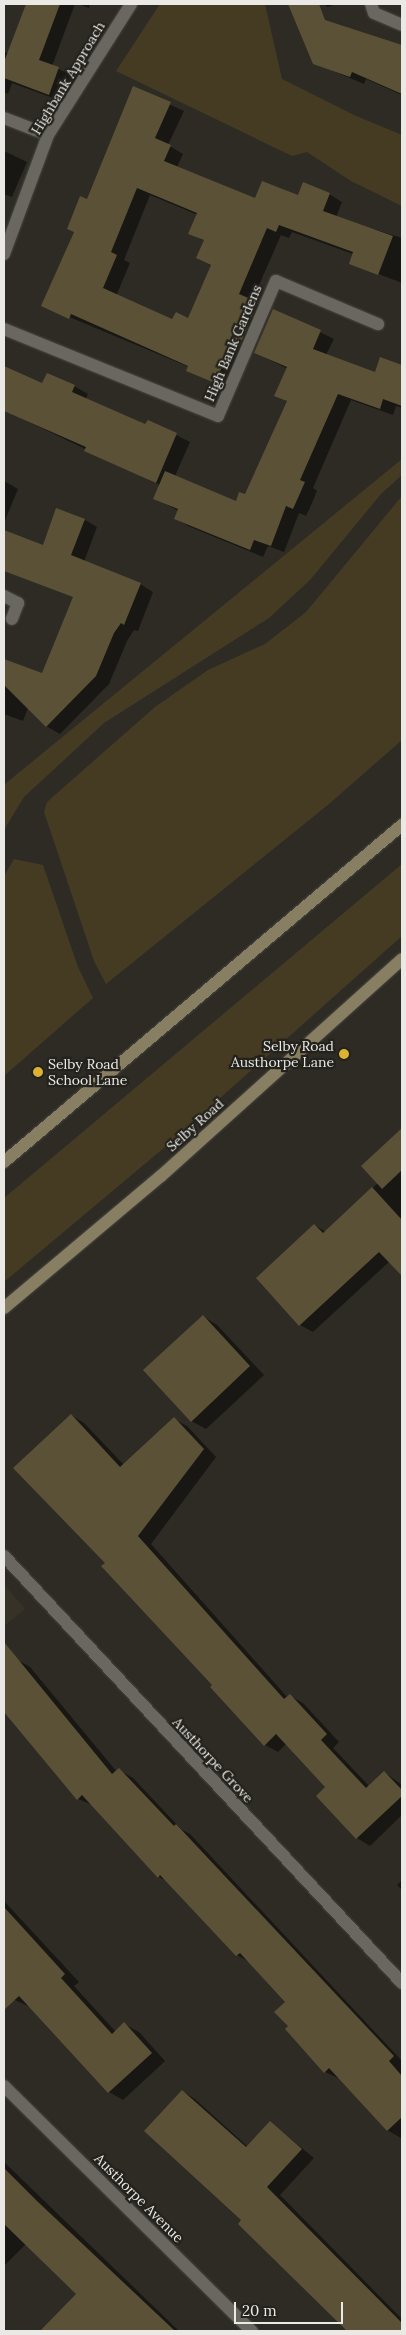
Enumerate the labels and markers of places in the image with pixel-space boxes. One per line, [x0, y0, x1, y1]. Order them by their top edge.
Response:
place label: Selby Road Austhorpe Lane [231, 1038, 334, 1070]
marker: Selby Road Austhorpe Lane [338, 1048, 350, 1060]
place label: Selby Road School Lane [48, 1056, 127, 1088]
marker: Selby Road School Lane [32, 1066, 44, 1078]

